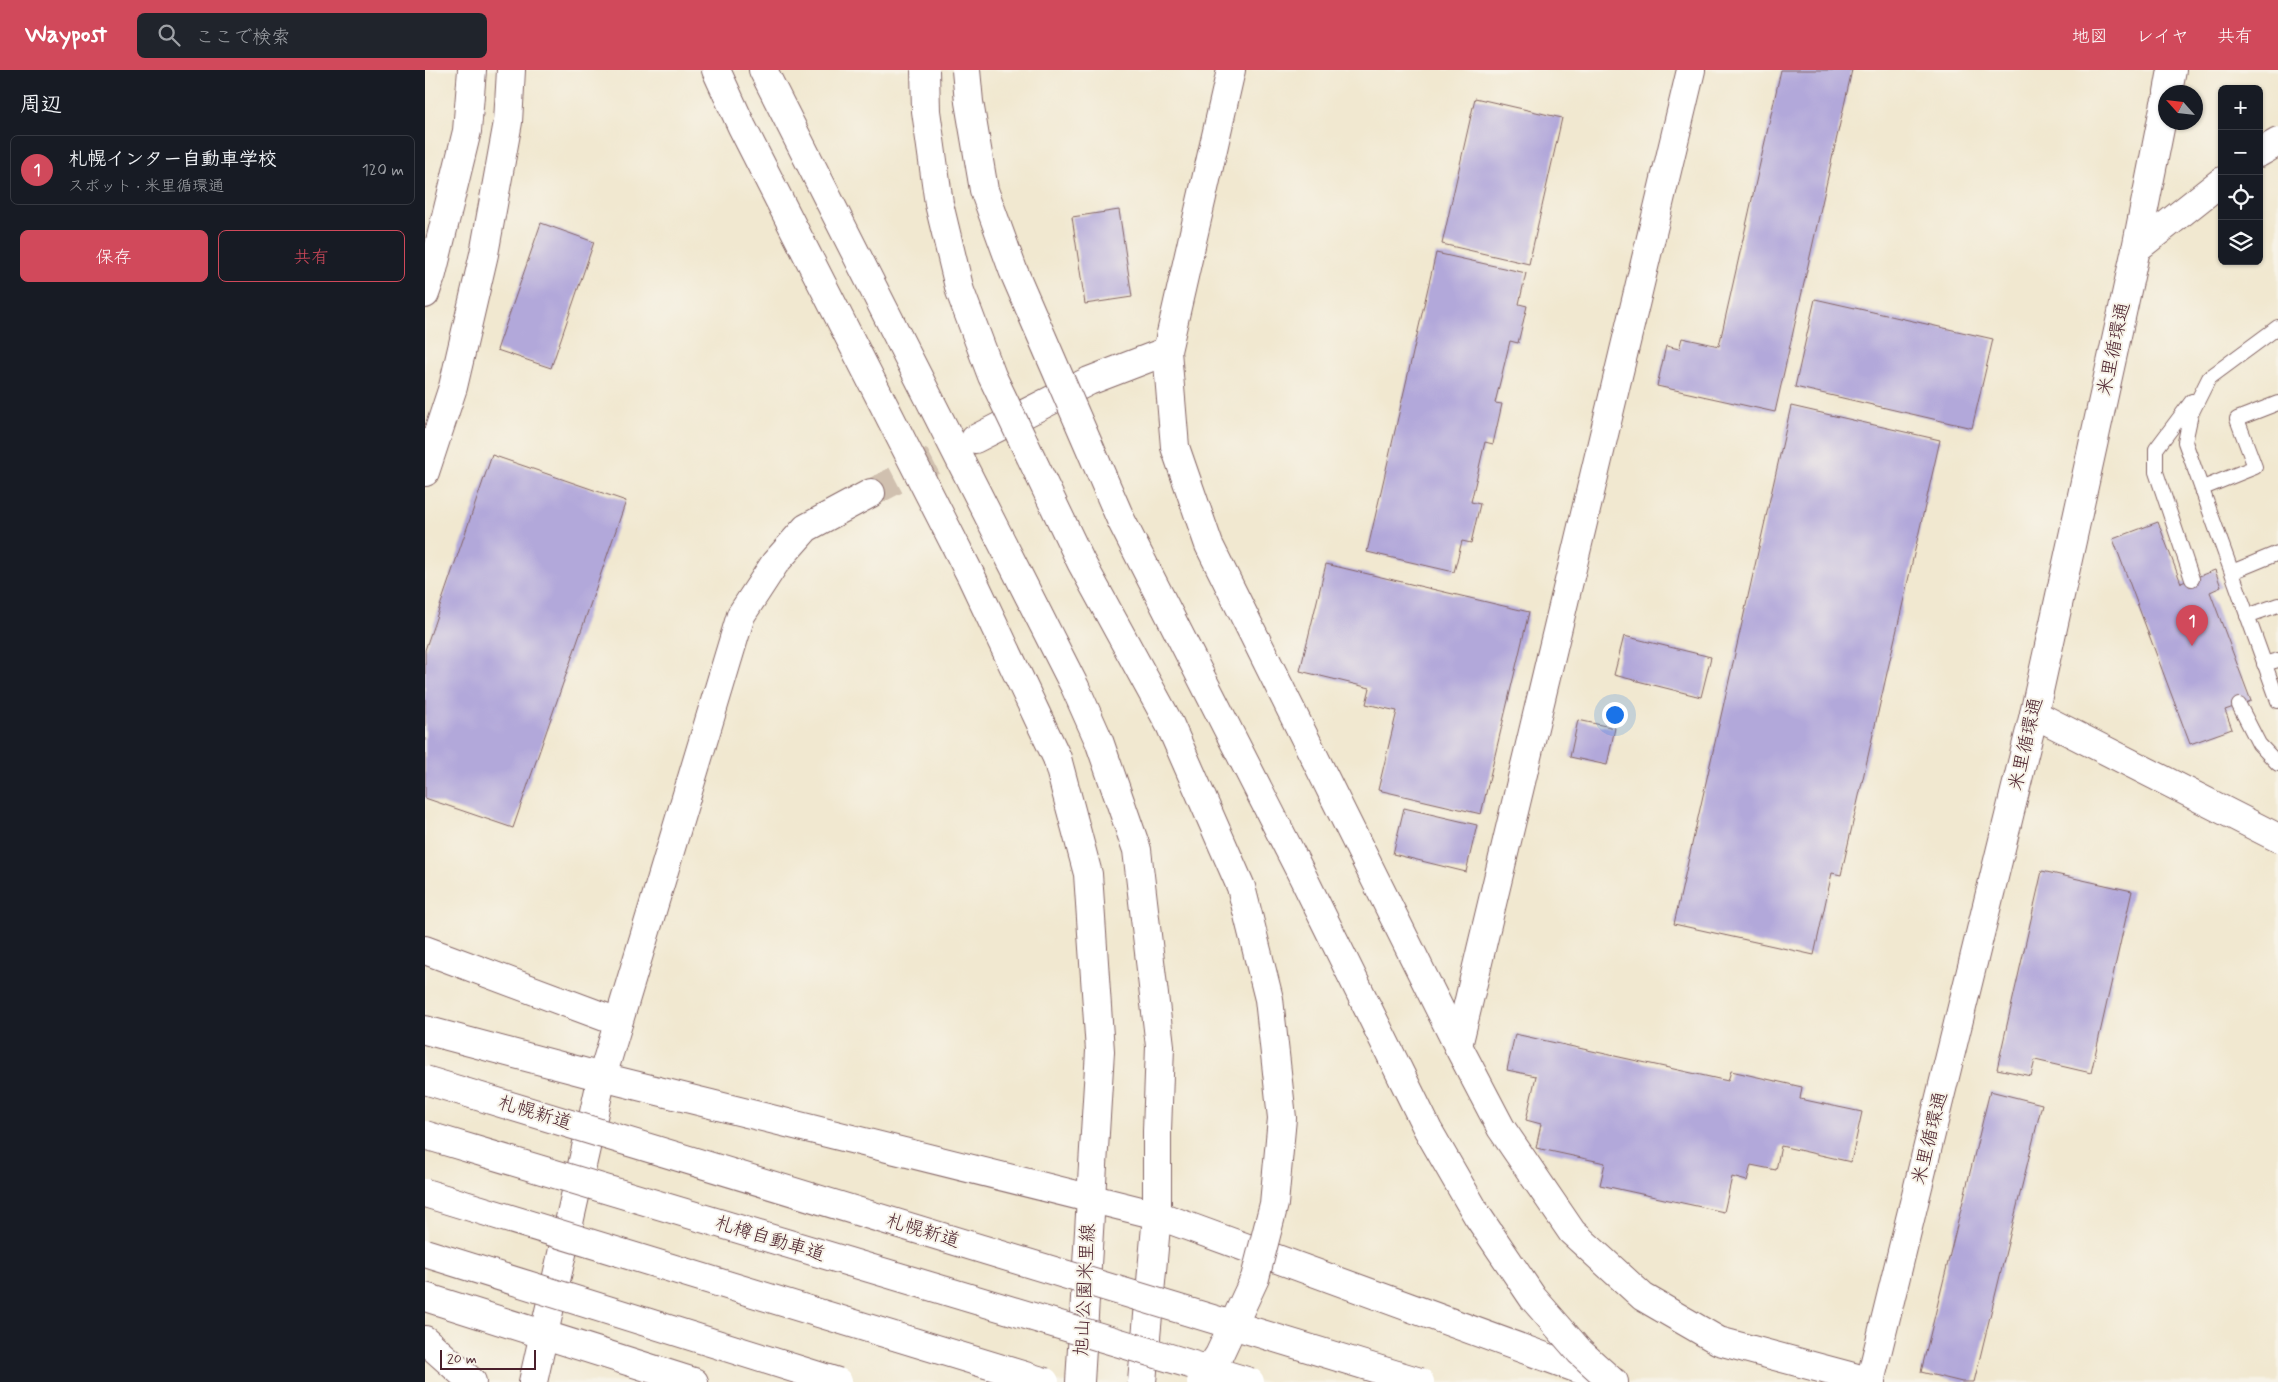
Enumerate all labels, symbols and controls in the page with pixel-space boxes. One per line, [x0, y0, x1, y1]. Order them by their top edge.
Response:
search box [137, 13, 487, 58]
text: Waypost [25, 20, 107, 51]
icon: search [155, 21, 183, 49]
text: ここで検索 [195, 25, 290, 50]
text: 地図 [2072, 25, 2108, 49]
text: レイヤ [2136, 25, 2189, 49]
text: 共有 [2217, 25, 2253, 49]
north arrow [2158, 85, 2203, 130]
map controls [2218, 85, 2263, 265]
button: + [2218, 85, 2263, 130]
text: 周辺 [20, 91, 62, 119]
button: − [2218, 130, 2263, 175]
text: 札幌インター自動車学校 [68, 147, 277, 172]
text: 1 [33, 160, 41, 181]
text: 120 m [362, 160, 404, 181]
button: locate [2218, 175, 2263, 220]
text: スポット · 米里循環通 [68, 176, 224, 197]
button: layers [2218, 220, 2263, 265]
button: 保存 [20, 230, 208, 282]
button: 共有 [218, 230, 405, 282]
street label: 米里循環通 [2092, 300, 2136, 398]
pin: 1 [2176, 605, 2208, 646]
street label: 米里循環通 [2003, 695, 2049, 793]
your location [1602, 702, 1628, 728]
street label: 米里循環通 [1906, 1089, 1954, 1187]
street label: 札幌新道 [495, 1090, 575, 1136]
street label: 札幌新道 [883, 1208, 963, 1254]
street label: 札樽自動車道 [712, 1210, 828, 1268]
street label: 旭山公園米里線 [1069, 1223, 1101, 1357]
scale bar [440, 1347, 536, 1370]
text: 20 m [447, 1350, 477, 1368]

